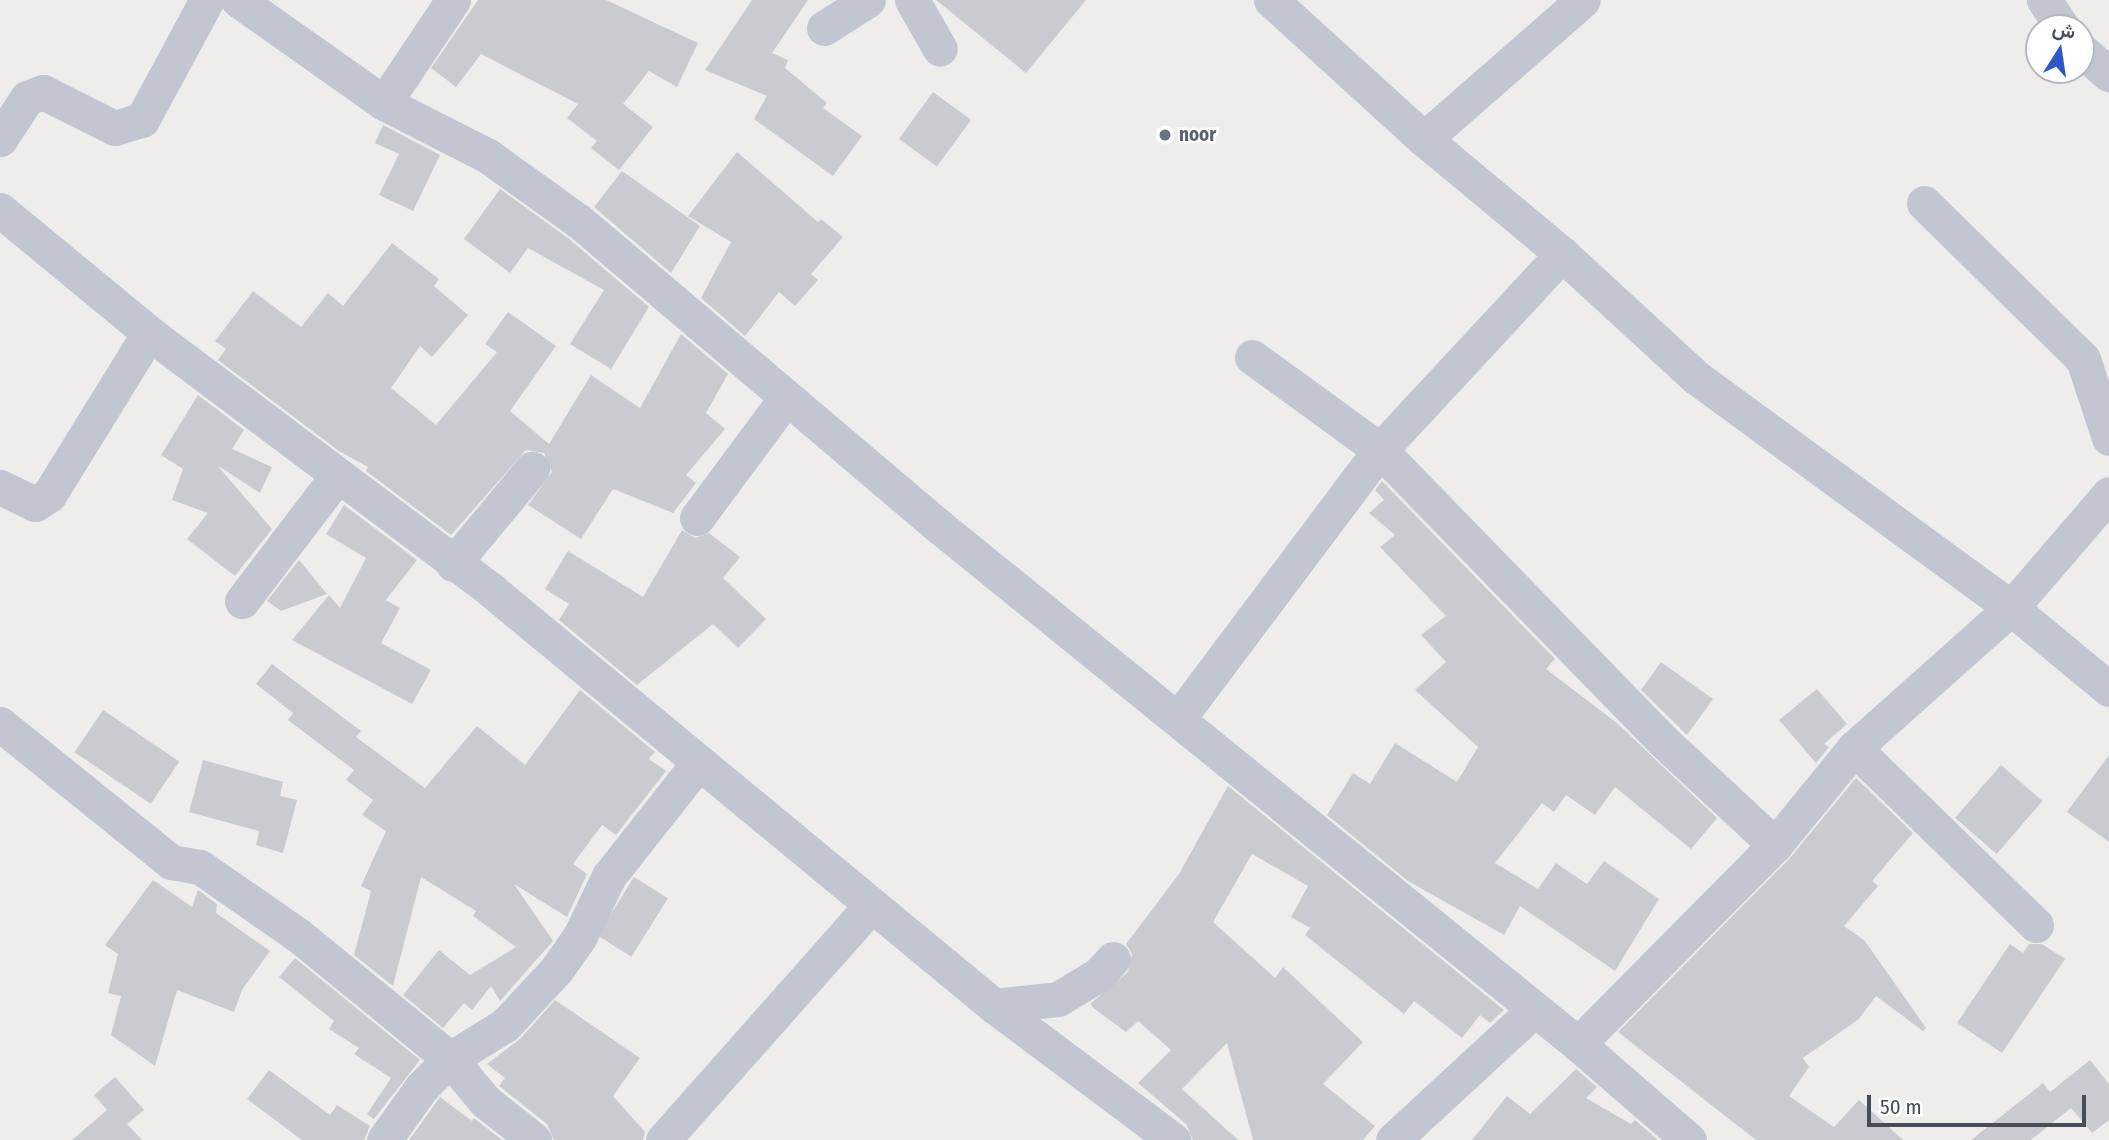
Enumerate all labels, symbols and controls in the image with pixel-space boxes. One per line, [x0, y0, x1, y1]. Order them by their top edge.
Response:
north arrow [2025, 14, 2095, 84]
text: ش [2050, 16, 2078, 44]
place label: noor [1179, 124, 1216, 146]
marker: noor [1157, 127, 1173, 143]
scale bar [1871, 1080, 2090, 1124]
text: 50 m [1880, 1094, 1922, 1120]

